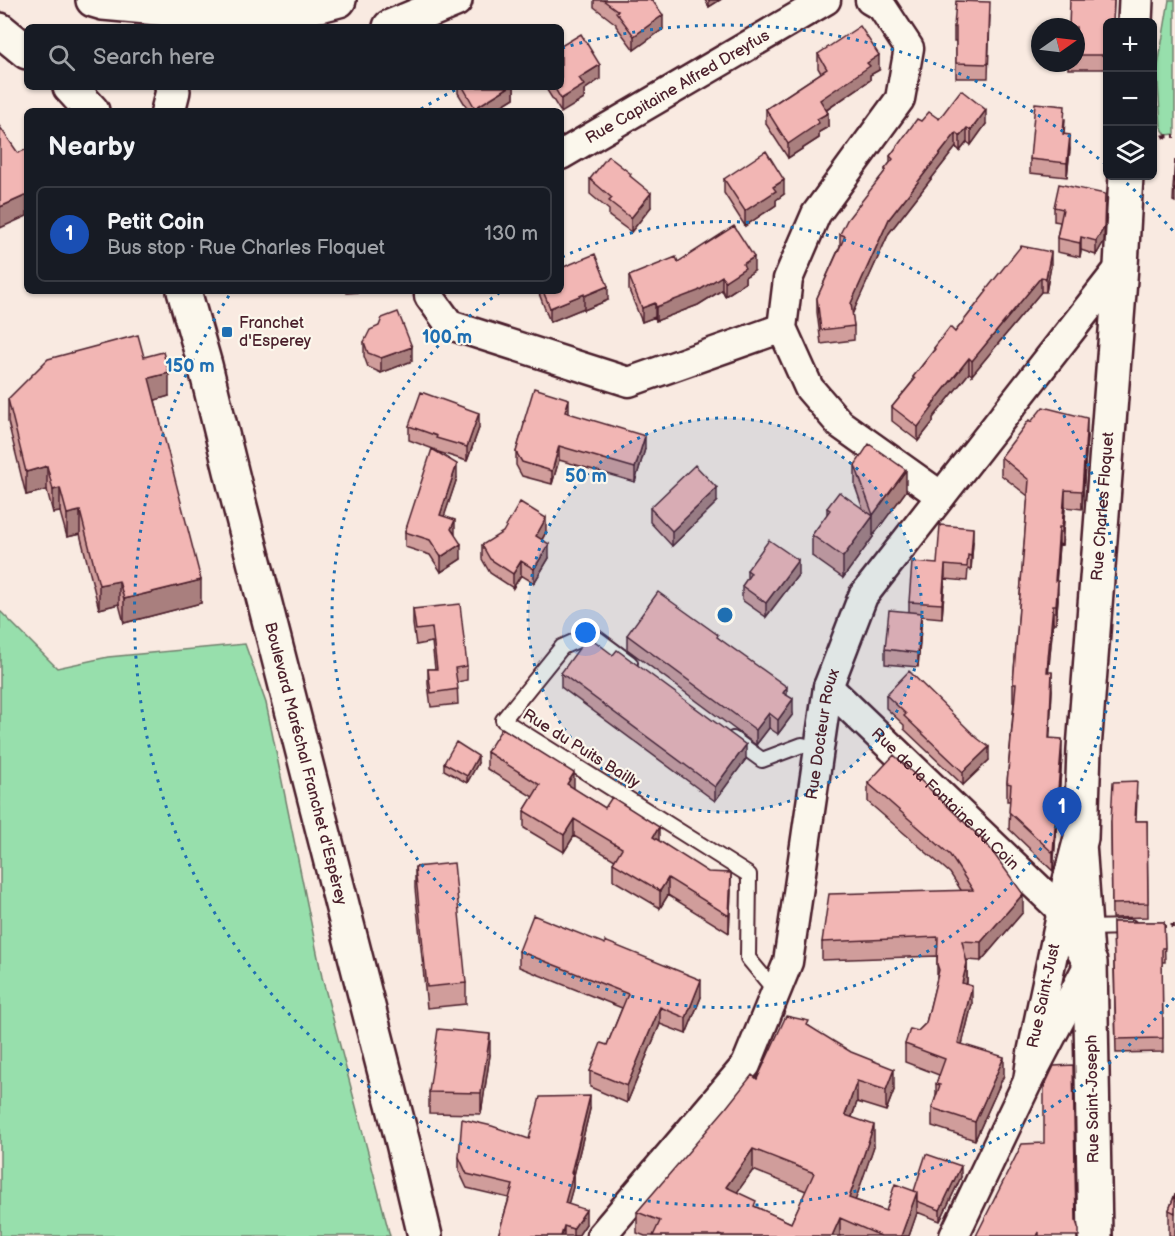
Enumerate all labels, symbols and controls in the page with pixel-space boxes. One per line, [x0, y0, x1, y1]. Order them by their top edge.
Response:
north arrow [1031, 18, 1085, 72]
map controls [1103, 18, 1157, 180]
button: + [1103, 18, 1157, 72]
search box [24, 24, 564, 90]
street label: Rue Capitaine Alfred Dreyfus [582, 26, 773, 148]
icon: search [45, 41, 78, 74]
text: Search here [93, 44, 215, 71]
button: − [1103, 72, 1157, 126]
button: layers [1103, 126, 1157, 180]
text: Nearby [48, 132, 135, 163]
text: Petit Coin [107, 209, 204, 236]
text: 1 [65, 222, 74, 246]
text: 130 m [484, 222, 538, 246]
text: Bus stop · Rue Charles Floquet [107, 236, 385, 260]
place label: Franchet d'Esperey [239, 314, 312, 351]
marker: Franchet d'Esperey [220, 325, 234, 339]
text: 100 m [422, 327, 472, 348]
text: 150 m [165, 356, 215, 377]
street label: Rue Charles Floquet [1087, 431, 1118, 582]
text: 50 m [565, 466, 607, 487]
centre of rings [715, 605, 735, 625]
your location [571, 618, 600, 647]
street label: Boulevard Maréchal Franchet d'Espèrey [261, 620, 351, 908]
street label: Rue Docteur Roux [802, 665, 844, 801]
street label: Rue du Puits Bailly [519, 705, 644, 793]
street label: Rue de la Fontaine du Coin [867, 724, 1023, 874]
pin: 1 [1042, 788, 1082, 837]
street label: Rue Saint-Just [1024, 942, 1064, 1050]
street label: Rue Saint-Joseph [1082, 1034, 1104, 1164]

